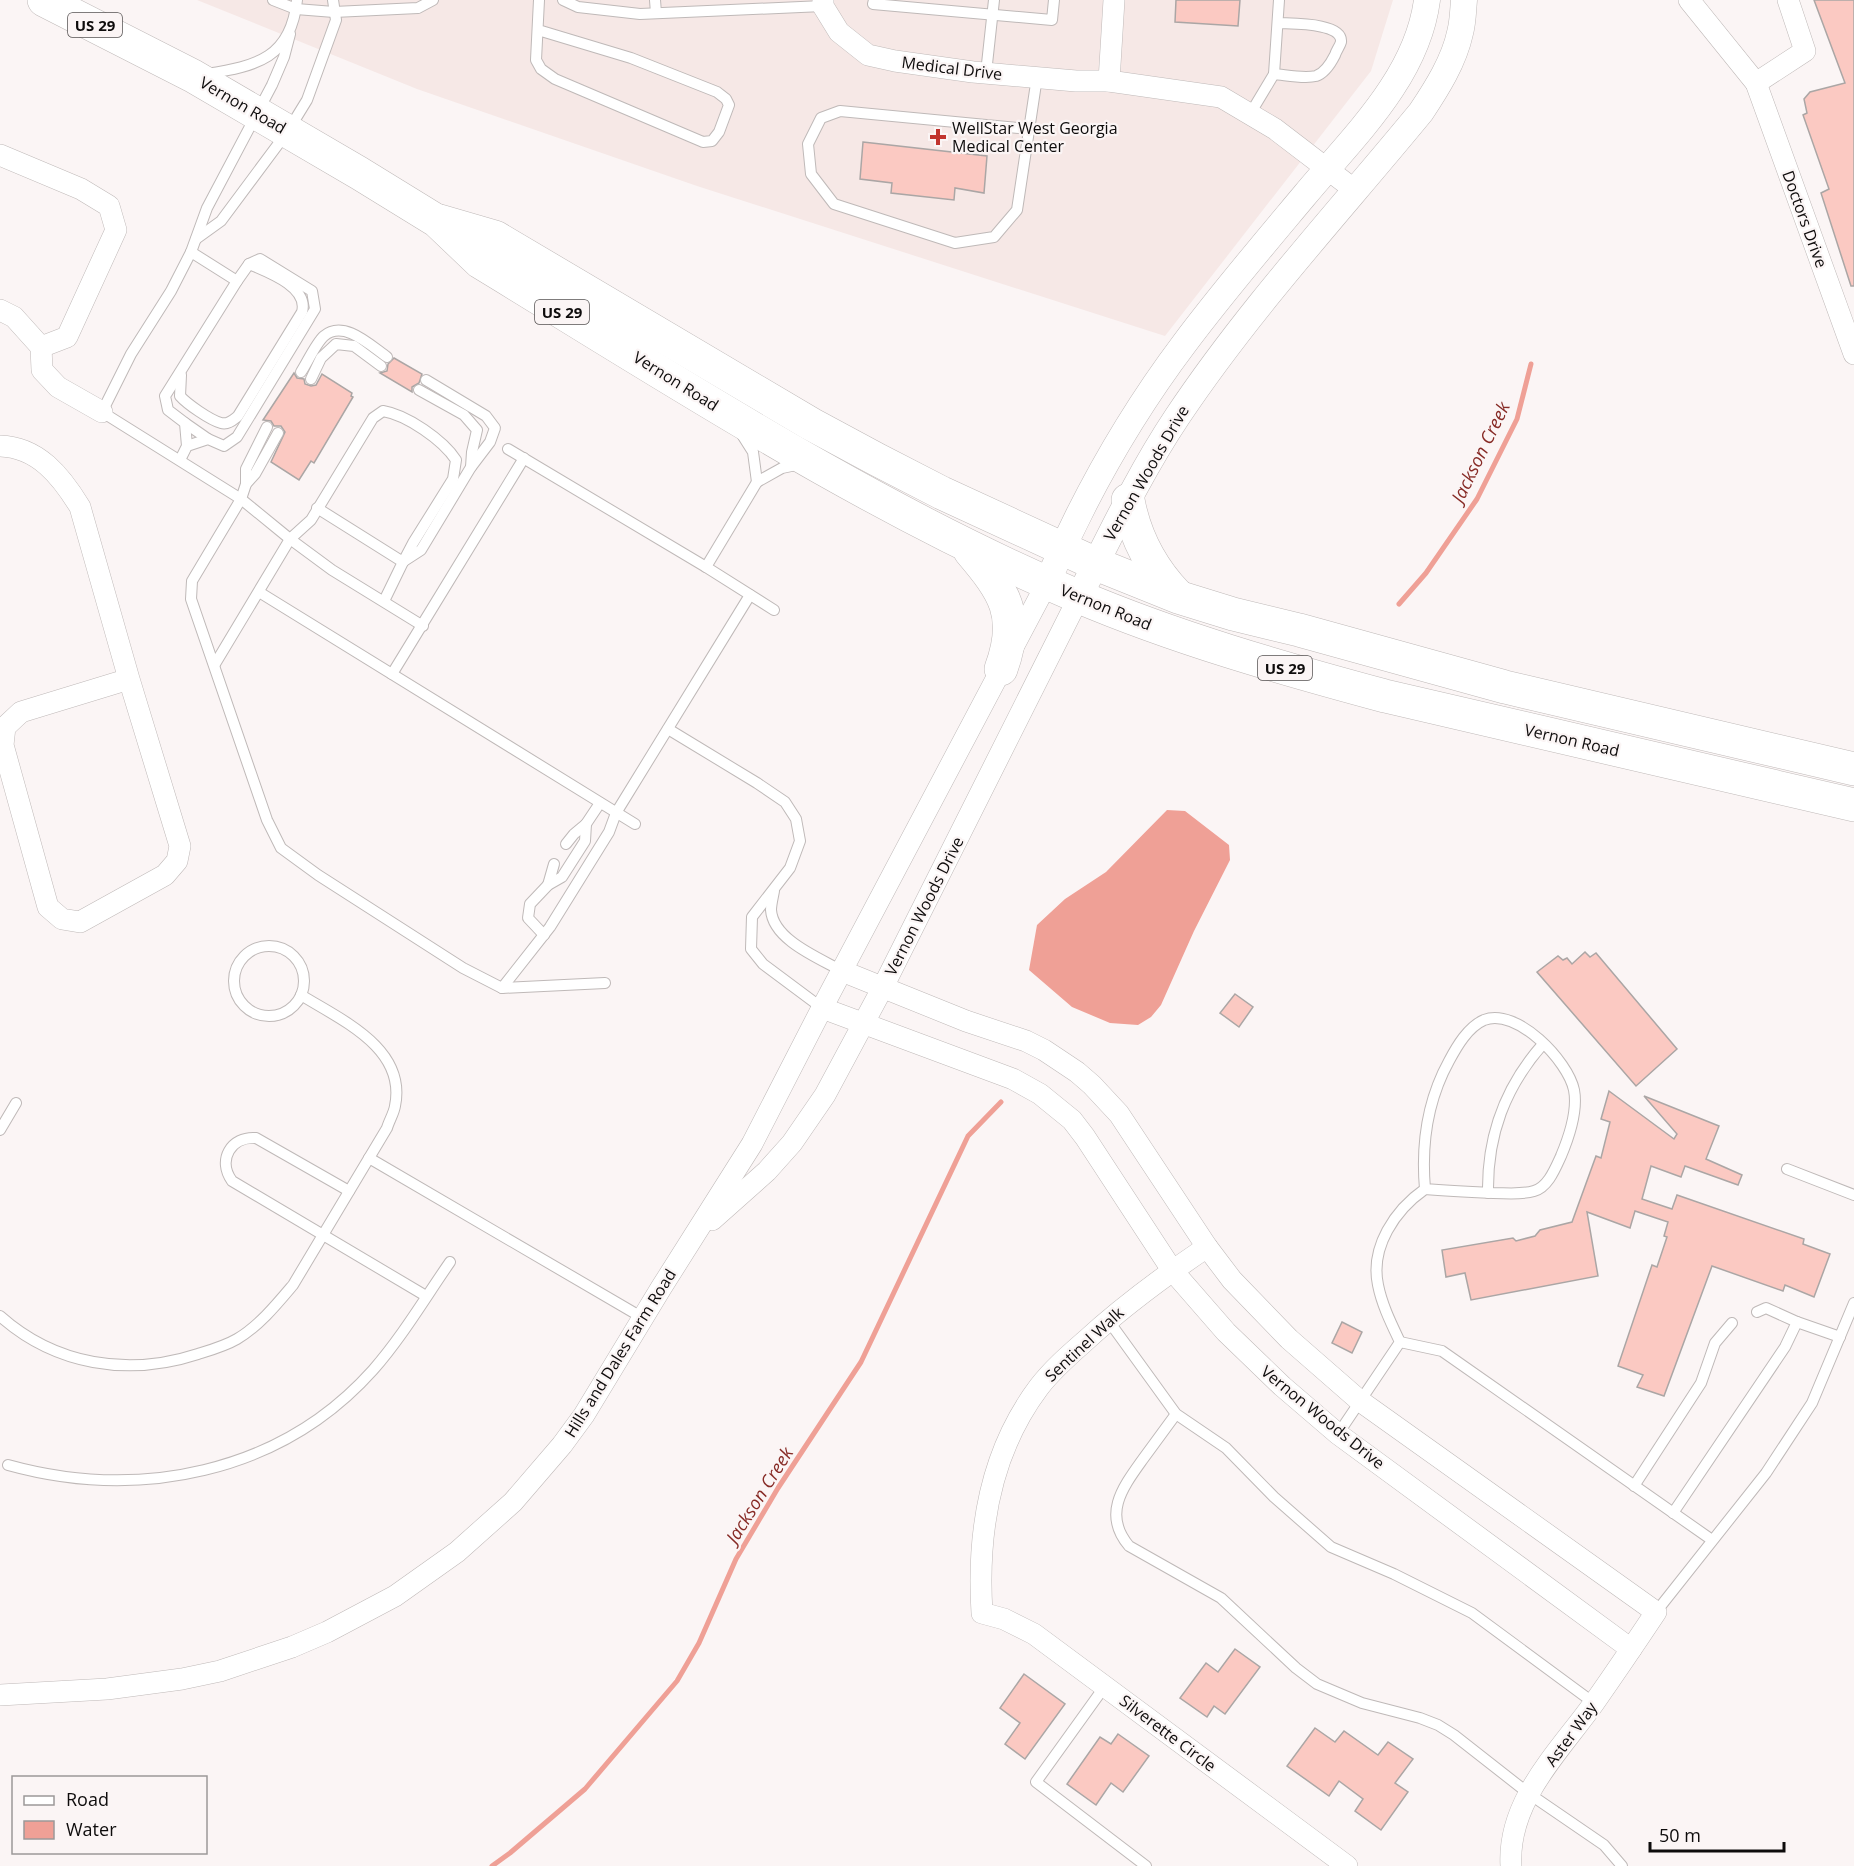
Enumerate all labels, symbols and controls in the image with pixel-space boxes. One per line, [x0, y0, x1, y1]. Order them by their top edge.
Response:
road number: US 29 [68, 13, 122, 37]
street label: Medical Drive [900, 51, 1004, 85]
street label: Vernon Road [196, 71, 290, 139]
place label: WellStar West Georgia Medical Center [952, 117, 1118, 157]
marker: WellStar West Georgia Medical Center [929, 128, 947, 146]
street label: Doctors Drive [1777, 167, 1833, 271]
road number: US 29 [535, 300, 589, 324]
street label: Vernon Road [629, 346, 723, 416]
water label: Jackson Creek [1444, 397, 1515, 509]
street label: Vernon Woods Drive [1098, 401, 1194, 545]
street label: Vernon Road [1057, 579, 1155, 635]
road number: US 29 [1258, 656, 1312, 680]
street label: Vernon Road [1522, 718, 1622, 762]
street label: Vernon Woods Drive [879, 833, 969, 979]
street label: Hills and Dales Farm Road [559, 1265, 681, 1441]
street label: Sentinel Walk [1040, 1301, 1129, 1386]
street label: Vernon Woods Drive [1257, 1360, 1389, 1474]
water label: Jackson Creek [718, 1441, 799, 1550]
street label: Silverette Circle [1115, 1690, 1221, 1776]
street label: Aster Way [1540, 1696, 1602, 1771]
legend [12, 1776, 207, 1854]
text: Road [66, 1787, 109, 1811]
scale bar [1650, 1815, 1784, 1853]
text: Water [66, 1817, 117, 1841]
text: 50 m [1659, 1823, 1701, 1847]

